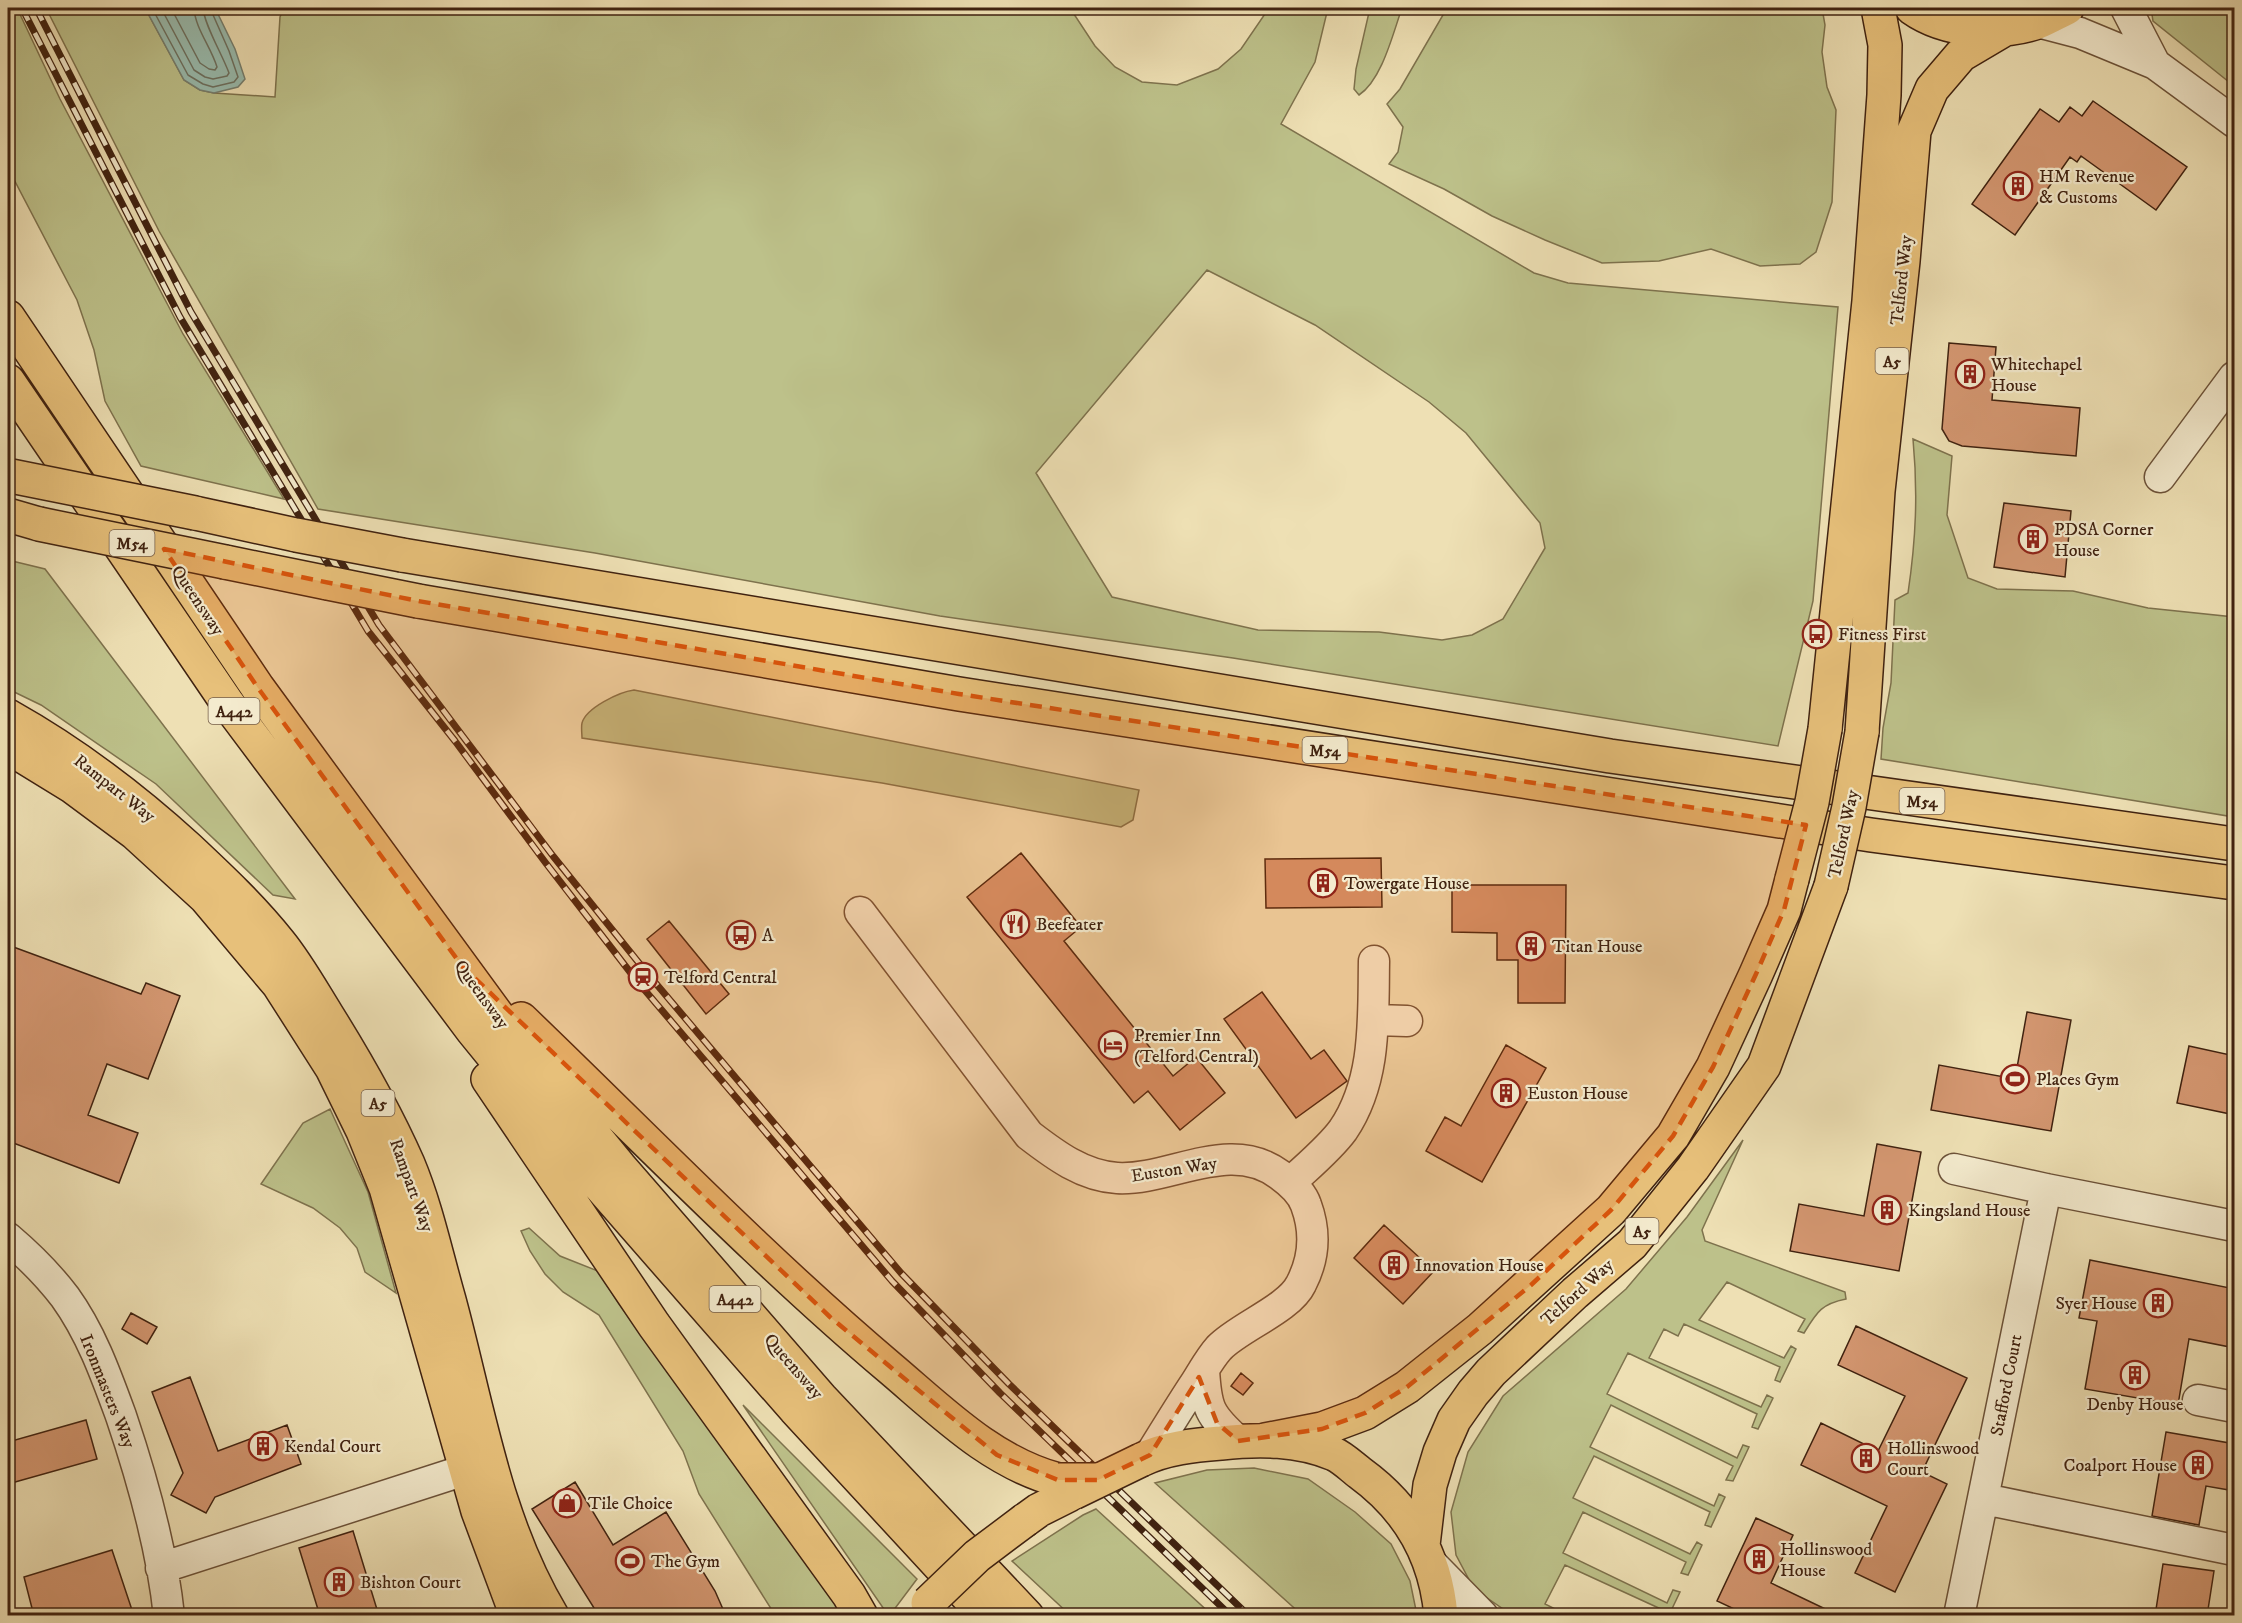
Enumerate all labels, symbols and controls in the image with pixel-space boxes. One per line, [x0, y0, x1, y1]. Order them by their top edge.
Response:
place label: HM Revenue & Customs [2039, 166, 2135, 209]
building icon: HM Revenue & Customs [2002, 170, 2034, 202]
street label: Telford Way [1886, 234, 1918, 326]
road number: A5 [1876, 348, 1908, 374]
place label: Whitechapel House [1990, 354, 2083, 397]
building icon: Whitechapel House [1954, 358, 1986, 390]
place label: PDSA Corner House [2054, 519, 2154, 562]
building icon: PDSA Corner House [2017, 523, 2049, 555]
road number: M54 [110, 530, 154, 556]
street label: Queensway [166, 561, 229, 640]
bus stop icon: Fitness First [1801, 618, 1833, 650]
place label: Fitness First [1838, 624, 1926, 646]
road number: A442 [208, 698, 260, 724]
road number: M54 [1302, 737, 1348, 763]
street label: Rampart Way [69, 750, 160, 828]
street label: Telford Way [1824, 787, 1864, 881]
road number: M54 [1900, 788, 1944, 814]
building icon: Towergate House [1307, 867, 1339, 899]
place label: Towergate House [1344, 873, 1469, 895]
restaurant icon: Beefeater [999, 908, 1031, 940]
place label: Beefeater [1036, 914, 1103, 936]
bus stop icon: A [725, 919, 757, 951]
place label: A [762, 925, 774, 947]
building icon: Titan House [1515, 930, 1547, 962]
place label: Titan House [1552, 936, 1643, 958]
street label: Queensway [449, 956, 514, 1034]
station icon: Telford Central [627, 961, 659, 993]
place label: Telford Central [664, 967, 777, 989]
place label: Premier Inn (Telford Central) [1134, 1025, 1259, 1068]
hotel icon: Premier Inn (Telford Central) [1097, 1029, 1129, 1061]
sports icon: Places Gym [1999, 1063, 2031, 1095]
place label: Places Gym [2036, 1069, 2119, 1091]
building icon: Euston House [1490, 1077, 1522, 1109]
place label: Euston House [1527, 1083, 1628, 1105]
road number: A5 [362, 1090, 394, 1116]
street label: Rampart Way [384, 1136, 438, 1235]
street label: Euston Way [1130, 1152, 1219, 1188]
building icon: Kingsland House [1871, 1194, 1903, 1226]
place label: Kingsland House [1908, 1200, 2030, 1222]
road number: A5 [1626, 1218, 1658, 1244]
building icon: Innovation House [1378, 1249, 1410, 1281]
street label: Telford Way [1537, 1254, 1619, 1331]
place label: Innovation House [1415, 1255, 1544, 1277]
road number: A442 [710, 1286, 760, 1312]
building icon: Syer House [2142, 1287, 2174, 1319]
place label: Syer House [2055, 1293, 2137, 1315]
street label: Queensway [759, 1329, 828, 1404]
street label: Ironmasters Way [74, 1331, 140, 1452]
street label: Stafford Court [1986, 1332, 2028, 1438]
building icon: Denby House [2119, 1359, 2151, 1391]
place label: Denby House [2087, 1394, 2183, 1416]
building icon: Kendal Court [247, 1430, 279, 1462]
place label: Kendal Court [284, 1436, 381, 1458]
place label: Hollinswood Court [1887, 1438, 1979, 1481]
building icon: Hollinswood Court [1850, 1442, 1882, 1474]
building icon: Coalport House [2182, 1449, 2214, 1481]
place label: Coalport House [2063, 1455, 2177, 1477]
shop icon: Tile Choice [551, 1487, 583, 1519]
place label: Tile Choice [588, 1493, 673, 1515]
place label: Hollinswood House [1780, 1539, 1872, 1582]
building icon: Hollinswood House [1743, 1543, 1775, 1575]
sports icon: The Gym [614, 1545, 646, 1577]
place label: The Gym [651, 1551, 720, 1573]
building icon: Bishton Court [323, 1566, 355, 1598]
place label: Bishton Court [360, 1572, 461, 1594]

